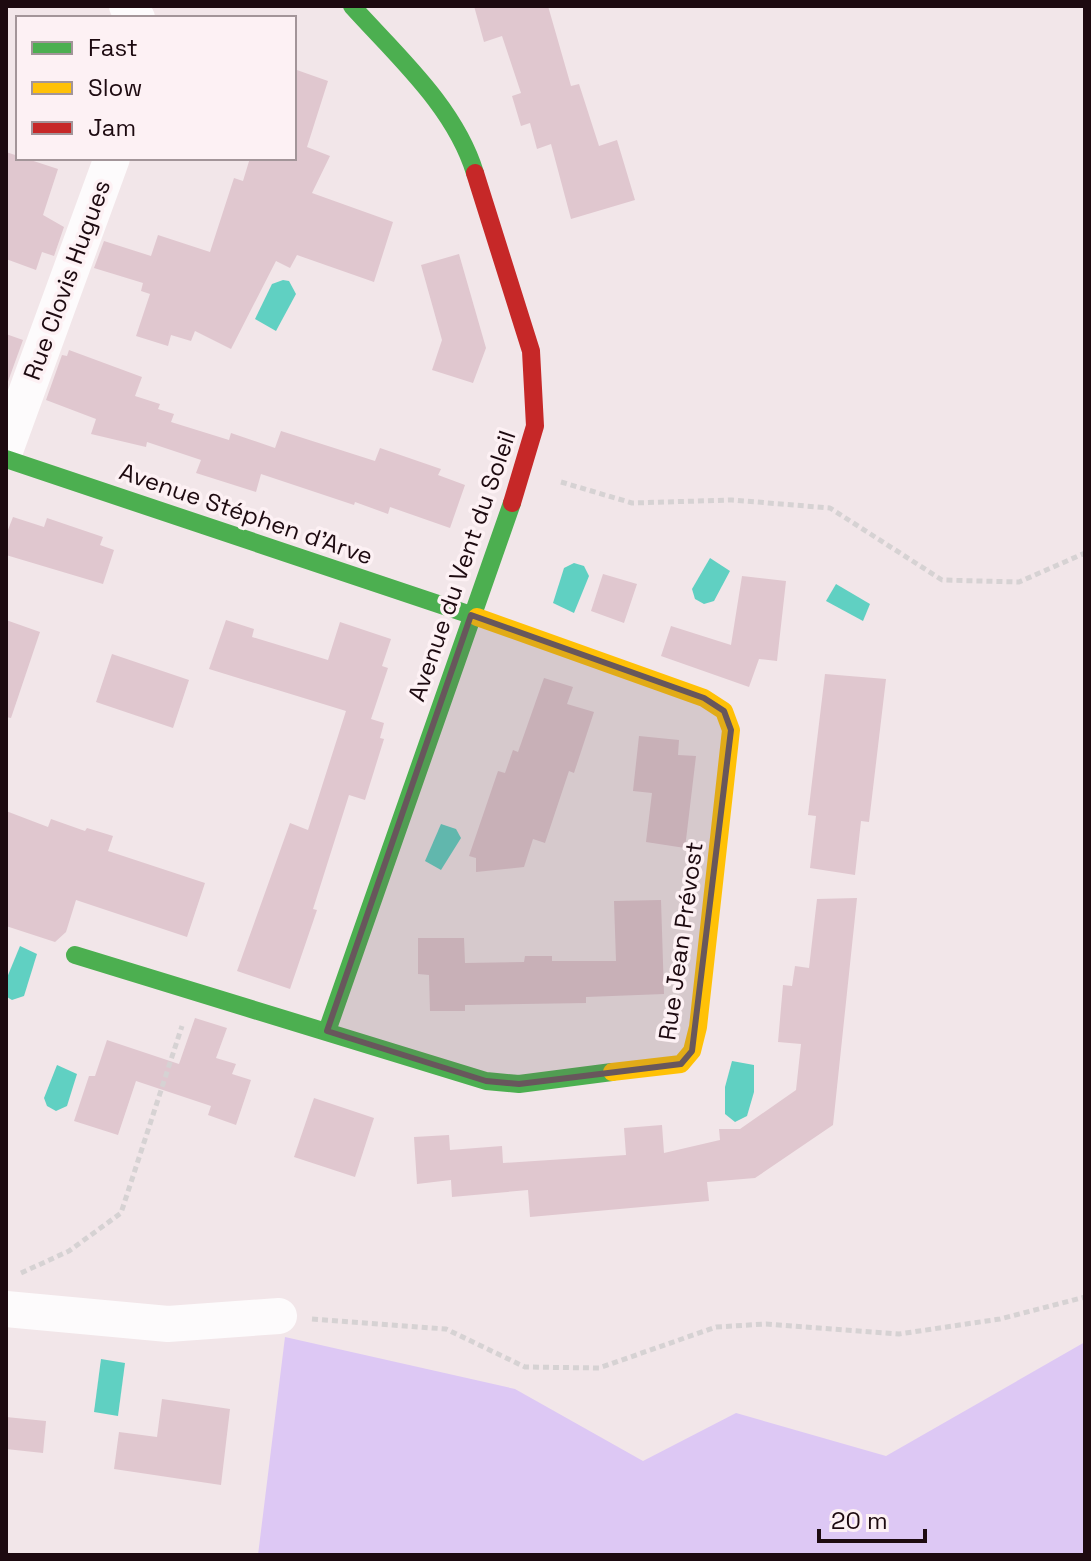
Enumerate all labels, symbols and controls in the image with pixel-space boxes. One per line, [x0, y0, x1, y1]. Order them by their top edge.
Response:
legend [16, 16, 296, 160]
text: Fast [88, 32, 138, 63]
text: Slow [88, 72, 142, 103]
text: Jam [88, 112, 136, 143]
street label: Rue Clovis Hugues [16, 175, 117, 384]
street label: Avenue du Vent du Soleil [401, 426, 522, 705]
street label: Avenue Stéphen d'Arve [115, 456, 377, 571]
street label: Rue Jean Prévost [651, 840, 710, 1042]
scale bar [819, 1493, 925, 1543]
text: 20 m [831, 1505, 888, 1536]

